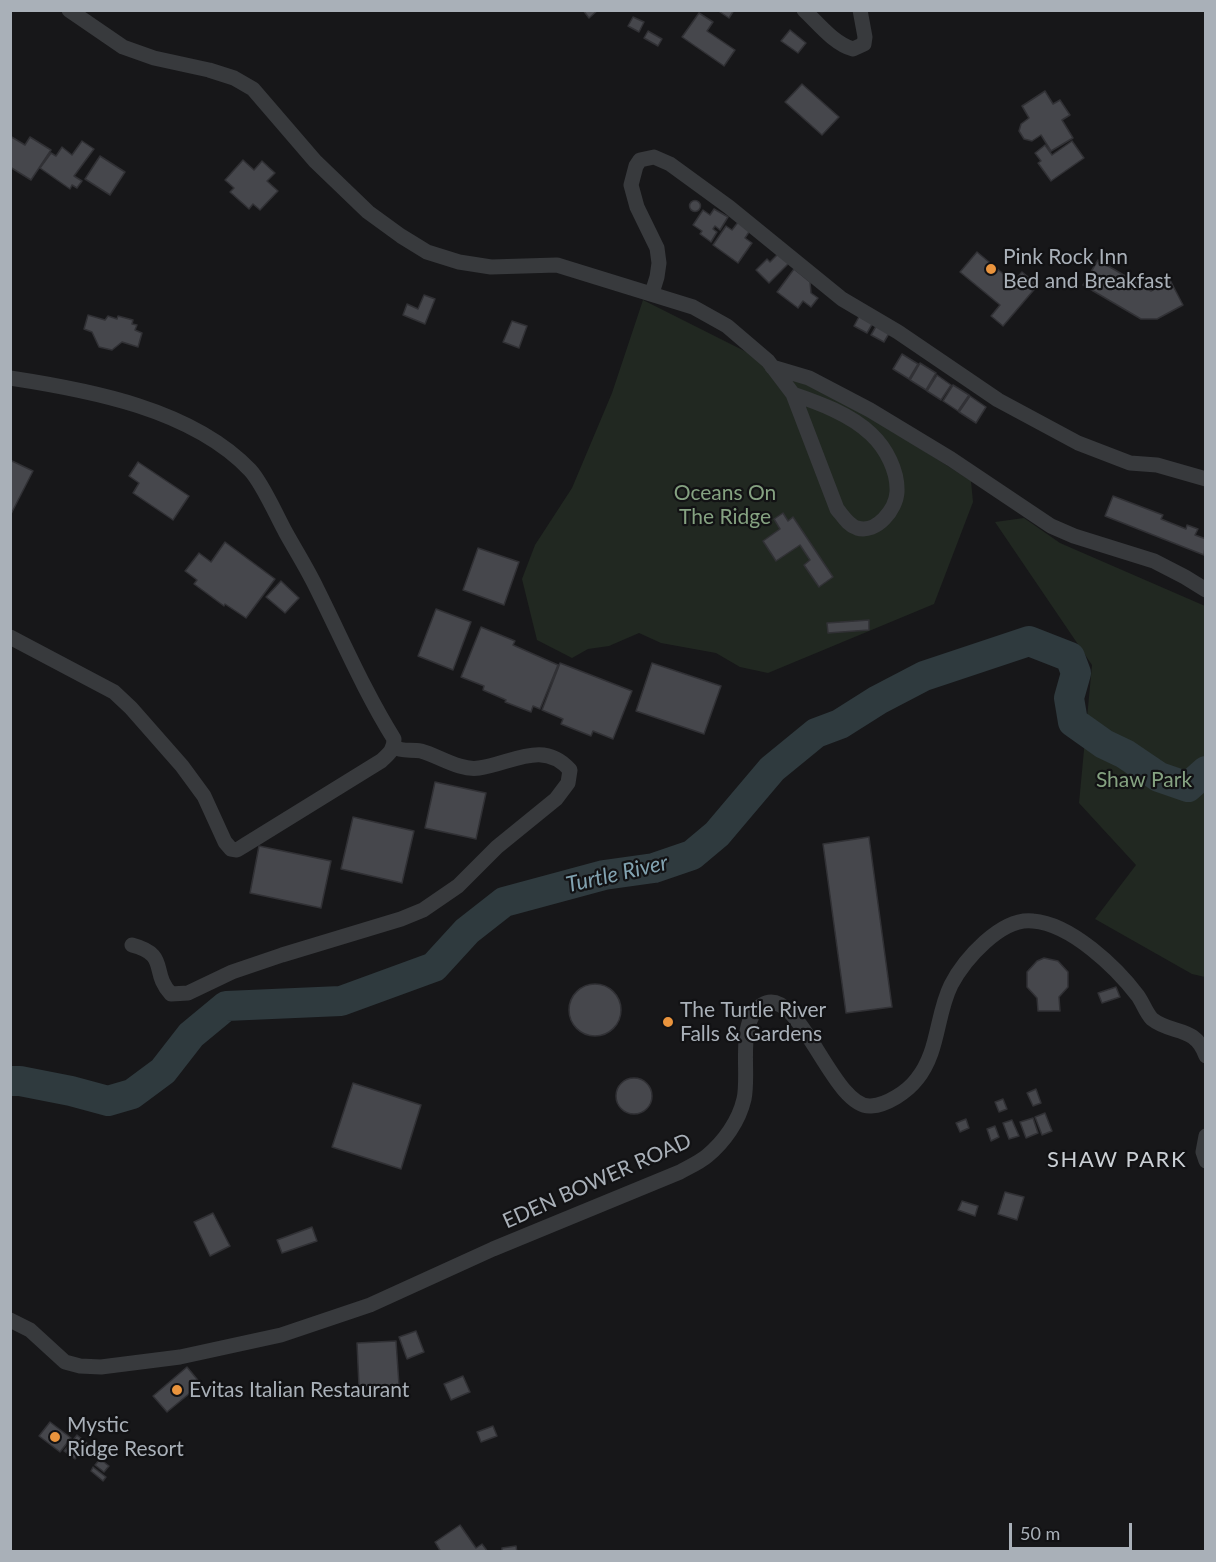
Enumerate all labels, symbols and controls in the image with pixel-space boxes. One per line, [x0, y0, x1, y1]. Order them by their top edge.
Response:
place label: Pink Rock Inn Bed and Breakfast [1003, 244, 1171, 294]
marker: Pink Rock Inn Bed and Breakfast [984, 262, 998, 276]
park label: Oceans On The Ridge [674, 480, 776, 530]
park label: Shaw Park [1096, 767, 1192, 793]
water label: Turtle River [563, 849, 671, 899]
place label: The Turtle River Falls & Gardens [680, 997, 826, 1047]
marker: The Turtle River Falls & Gardens [661, 1015, 675, 1029]
street label: EDEN BOWER ROAD [499, 1128, 695, 1234]
district label: SHAW PARK [1047, 1147, 1187, 1173]
place label: Evitas Italian Restaurant [189, 1377, 409, 1403]
marker: Evitas Italian Restaurant [170, 1383, 184, 1397]
place label: Mystic Ridge Resort [67, 1412, 184, 1462]
marker: Mystic Ridge Resort [48, 1430, 62, 1444]
scale bar [1012, 1511, 1135, 1549]
text: 50 m [1020, 1522, 1060, 1544]

